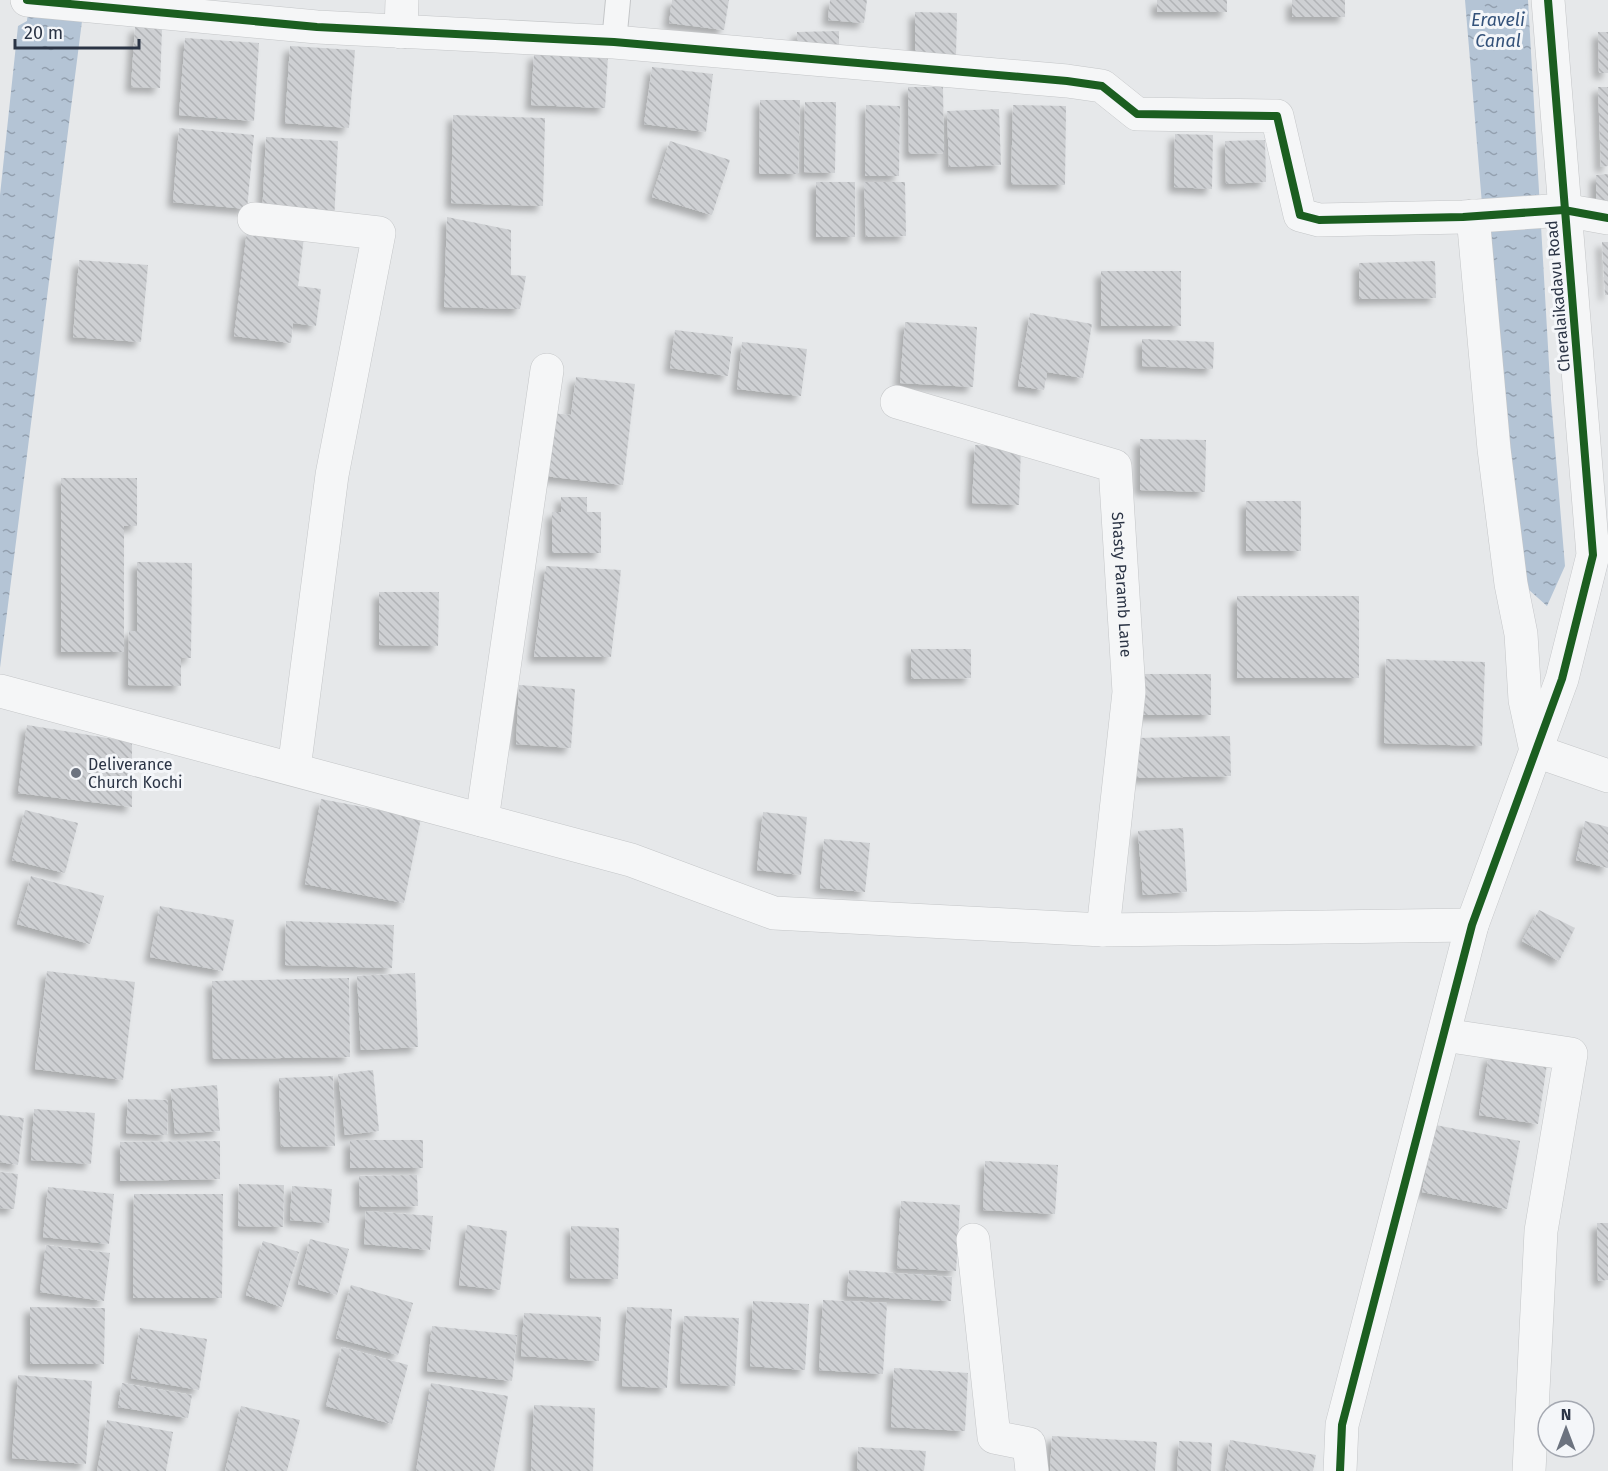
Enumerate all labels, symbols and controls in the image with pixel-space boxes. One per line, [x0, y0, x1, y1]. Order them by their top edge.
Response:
water label: Eraveli Canal [1471, 9, 1525, 52]
scale bar [15, 12, 140, 50]
text: 20 m [24, 22, 63, 44]
street label: Cheralaikadavu Road [1542, 220, 1574, 372]
street label: Shasty Paramb Lane [1108, 511, 1136, 658]
place label: Deliverance Church Kochi [88, 755, 183, 792]
marker: Deliverance Church Kochi [69, 766, 83, 780]
north arrow [1536, 1399, 1596, 1459]
text: N [1561, 1405, 1571, 1424]

